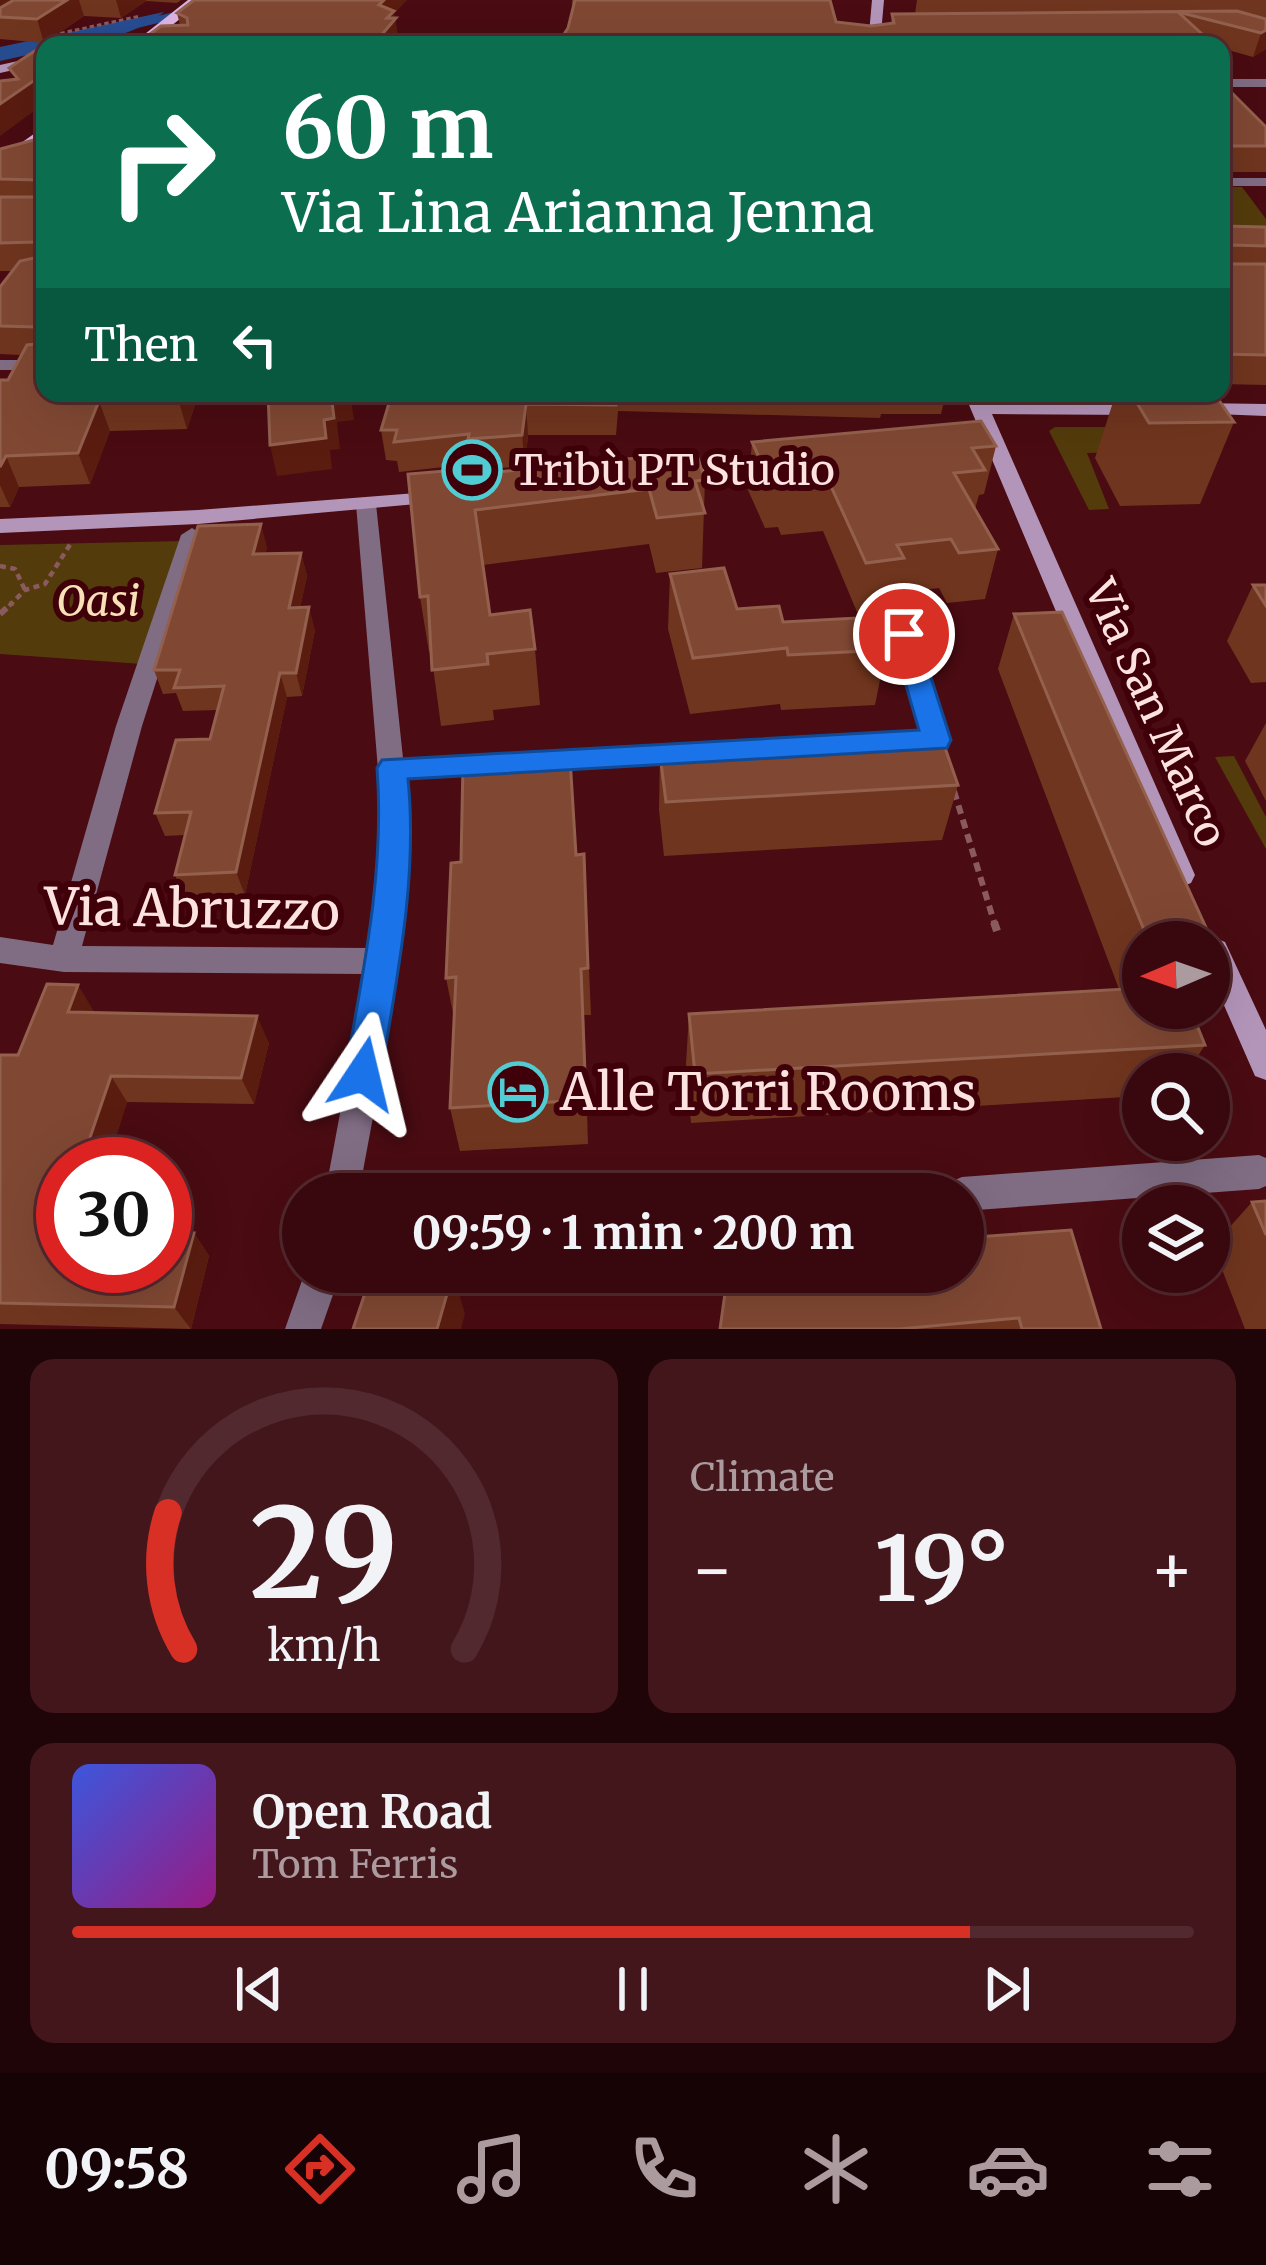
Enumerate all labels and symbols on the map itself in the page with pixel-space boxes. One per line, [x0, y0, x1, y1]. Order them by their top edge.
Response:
sports icon: Tribù PT Studio [441, 439, 503, 501]
place label: Tribù PT Studio [514, 444, 835, 496]
street label: Via San Marco [1074, 570, 1238, 855]
park label: Oasi [56, 575, 140, 627]
pin [853, 583, 955, 685]
street label: Via Abruzzo [43, 874, 340, 944]
north arrow [1122, 921, 1230, 1029]
position arrow [300, 1011, 426, 1137]
place label: Alle Torri Rooms [559, 1060, 977, 1124]
hotel icon: Alle Torri Rooms [487, 1061, 549, 1123]
speed limit sign: 30 [36, 1137, 192, 1293]

